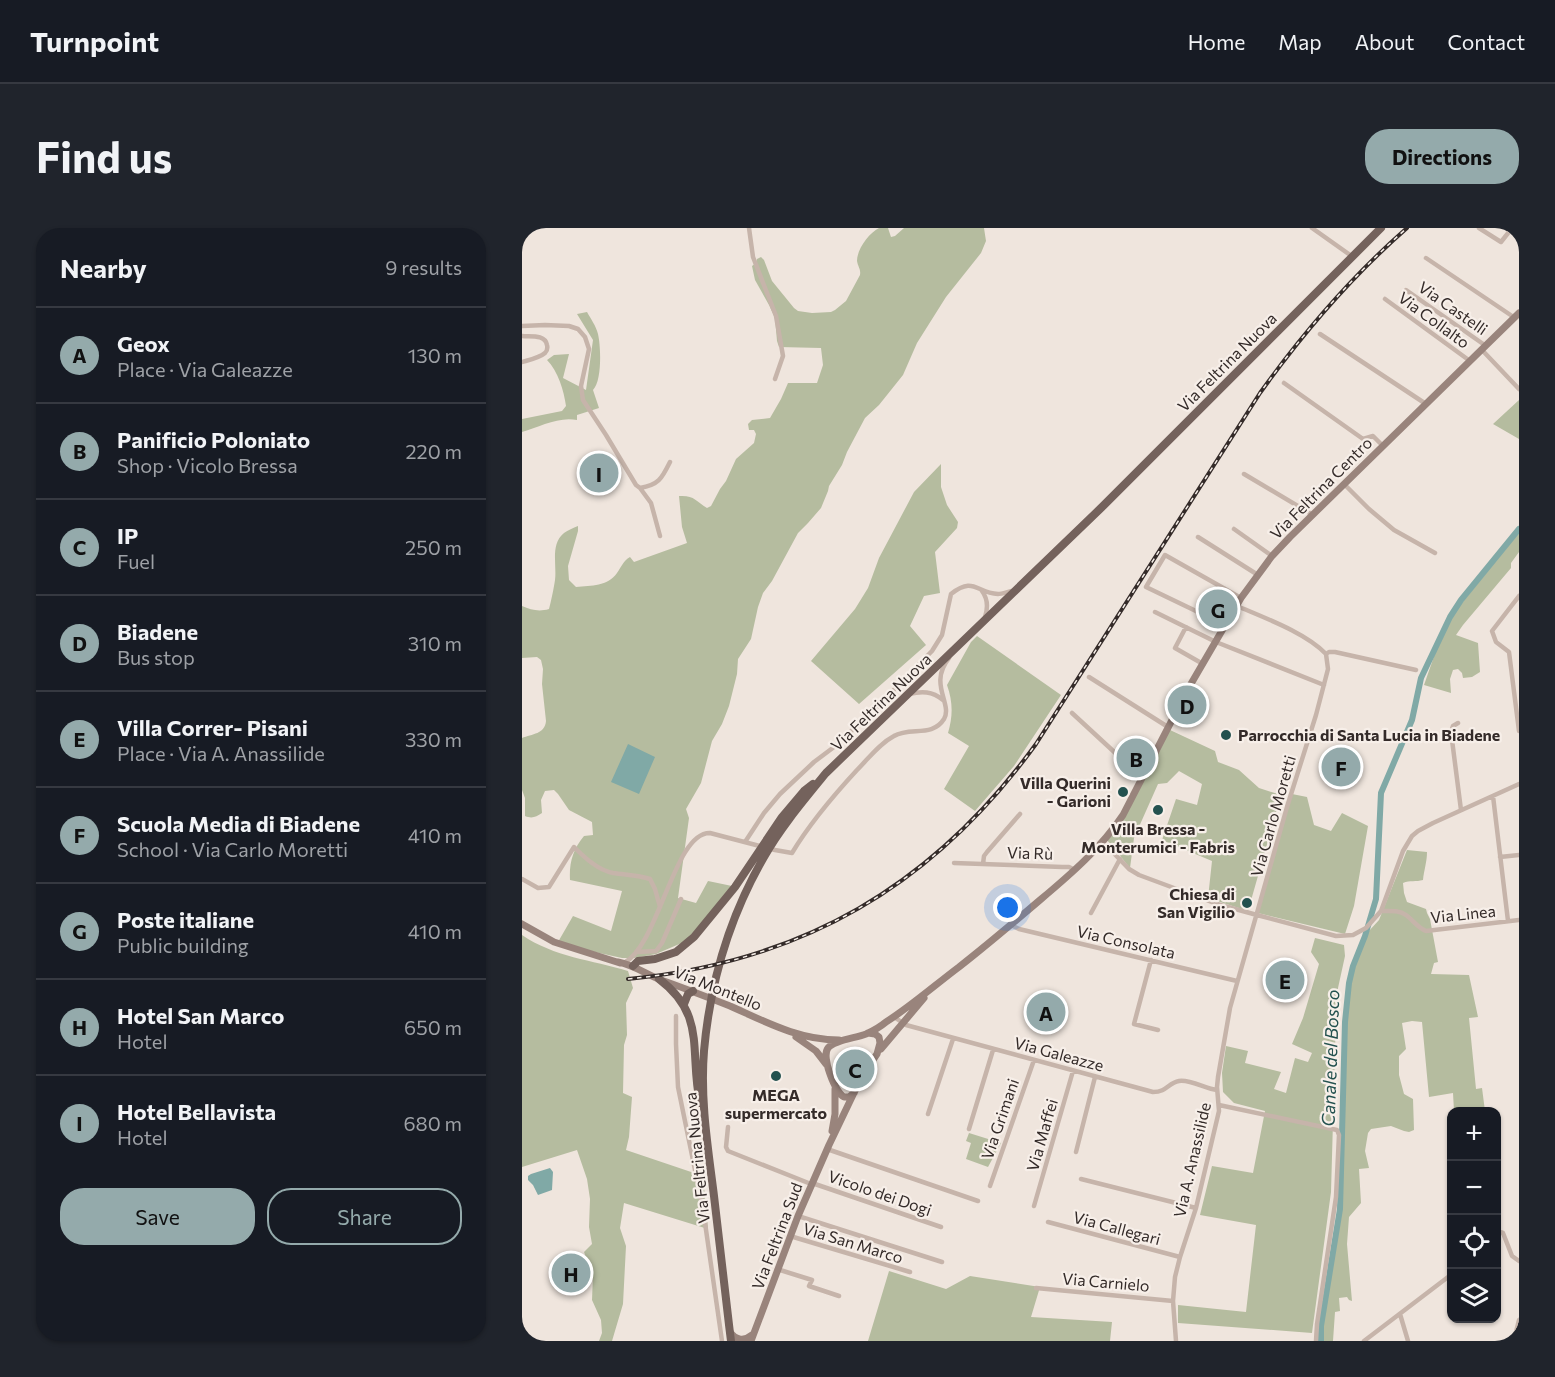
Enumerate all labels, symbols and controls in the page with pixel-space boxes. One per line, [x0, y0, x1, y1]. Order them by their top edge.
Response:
text: Turnpoint [30, 24, 159, 58]
text: Home [1188, 29, 1245, 54]
text: Map [1278, 29, 1322, 54]
text: About [1355, 29, 1414, 54]
text: Contact [1447, 29, 1525, 54]
button: Directions [1365, 129, 1519, 184]
text: Find us [36, 130, 172, 182]
text: Nearby [60, 252, 147, 283]
text: 9 results [385, 255, 462, 279]
street label: Via Castelli [1415, 277, 1492, 338]
street label: Via Collalto [1395, 287, 1474, 352]
street label: Via Feltrina Nuova [1173, 308, 1280, 415]
text: Geox [117, 330, 170, 357]
text: A [72, 343, 87, 367]
text: 130 m [408, 343, 462, 367]
text: Place · Via Galeazze [117, 357, 293, 381]
text: Panificio Poloniato [117, 426, 310, 453]
street label: Via Feltrina Centro [1266, 433, 1376, 543]
text: B [73, 439, 86, 463]
text: 220 m [406, 439, 462, 463]
pin: I [580, 450, 619, 496]
text: Shop · Vicolo Bressa [117, 453, 298, 477]
text: IP [117, 522, 138, 549]
text: C [73, 535, 86, 559]
text: 250 m [405, 535, 462, 559]
text: Fuel [117, 549, 155, 573]
pin: G [1198, 586, 1238, 632]
text: Biadene [117, 618, 198, 645]
text: D [72, 631, 87, 655]
text: 310 m [408, 631, 462, 655]
text: Bus stop [117, 645, 195, 669]
street label: Via Feltrina Nuova [826, 649, 935, 754]
pin: D [1168, 682, 1206, 728]
text: Villa Correr- Pisani [117, 714, 308, 741]
place label: Parrocchia di Santa Lucia in Biadene [1238, 725, 1500, 744]
text: E [74, 727, 85, 751]
text: 330 m [405, 727, 462, 751]
marker: Parrocchia di Santa Lucia in Biadene [1219, 728, 1233, 742]
pin: B [1116, 736, 1156, 780]
text: Place · Via A. Anassilide [117, 741, 325, 765]
pin: F [1322, 744, 1360, 790]
street label: Via Carlo Moretti [1246, 753, 1299, 879]
place label: Villa Querini - Garioni [1020, 773, 1111, 810]
marker: Villa Querini - Garioni [1116, 785, 1130, 799]
marker: Villa Bressa - Monterumici - Fabris [1151, 803, 1165, 817]
text: Scuola Media di Biadene [117, 810, 360, 837]
place label: Villa Bressa - Monterumici - Fabris [1081, 819, 1235, 856]
text: F [74, 823, 85, 847]
text: 410 m [408, 823, 462, 847]
text: School · Via Carlo Moretti [117, 837, 348, 861]
street label: Via Rù [1007, 842, 1053, 863]
place label: Chiesa di San Vigilio [1157, 884, 1235, 921]
your location [993, 893, 1022, 922]
marker: Chiesa di San Vigilio [1240, 896, 1254, 910]
street label: Via Linea [1429, 901, 1497, 926]
text: Poste italiane [117, 906, 254, 933]
text: G [72, 919, 87, 943]
text: 410 m [408, 919, 462, 943]
street label: Via Consolata [1075, 921, 1177, 962]
text: Public building [117, 933, 249, 957]
pin: E [1266, 958, 1305, 1002]
street label: Via Montello [671, 961, 765, 1014]
water label: Canale del Bosco [1317, 989, 1343, 1127]
pin: A [1026, 990, 1066, 1034]
text: Hotel San Marco [117, 1002, 284, 1029]
text: H [72, 1015, 87, 1039]
text: 650 m [404, 1015, 462, 1039]
text: Hotel [117, 1029, 167, 1053]
street label: Via Galeazze [1012, 1032, 1106, 1075]
pin: C [836, 1046, 874, 1092]
marker: MEGA supermercato [769, 1069, 783, 1083]
street label: Via Grimani [977, 1076, 1022, 1162]
place label: MEGA supermercato [725, 1085, 828, 1122]
street label: Via Feltrina Nuova [680, 1091, 713, 1225]
street label: Via Maffei [1022, 1096, 1061, 1173]
text: Hotel Bellavista [117, 1098, 276, 1125]
street label: Via A. Anassilide [1169, 1101, 1214, 1219]
map controls [1447, 1107, 1501, 1323]
button: + [1447, 1107, 1501, 1161]
text: I [76, 1111, 83, 1135]
text: 680 m [403, 1111, 462, 1135]
text: Hotel [117, 1125, 167, 1149]
button: − [1447, 1161, 1501, 1215]
street label: Vicolo dei Dogi [826, 1166, 934, 1219]
street label: Via Feltrina Sud [747, 1180, 806, 1292]
button: Save [60, 1188, 255, 1245]
button: Share [267, 1188, 462, 1245]
street label: Via Callegari [1071, 1207, 1163, 1248]
button: locate [1447, 1215, 1501, 1269]
street label: Via San Marco [801, 1218, 905, 1267]
pin: H [551, 1250, 590, 1296]
street label: Via Carnielo [1062, 1268, 1151, 1295]
button: layers [1447, 1269, 1501, 1323]

